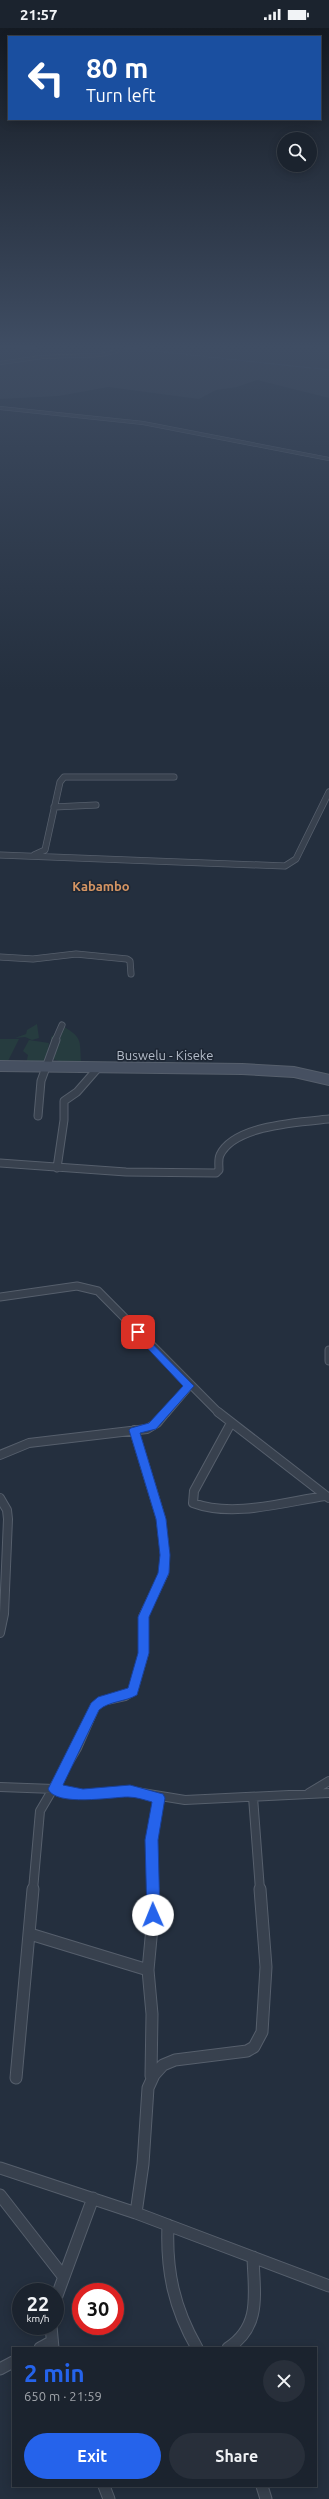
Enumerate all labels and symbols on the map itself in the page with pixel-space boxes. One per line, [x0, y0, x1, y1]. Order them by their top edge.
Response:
district label: Kabambo [72, 879, 130, 893]
street label: Buswelu - Kiseke [117, 1048, 213, 1062]
pin [121, 1315, 155, 1349]
position arrow [132, 1894, 174, 1936]
speed limit sign: 30 [72, 2283, 124, 2335]

